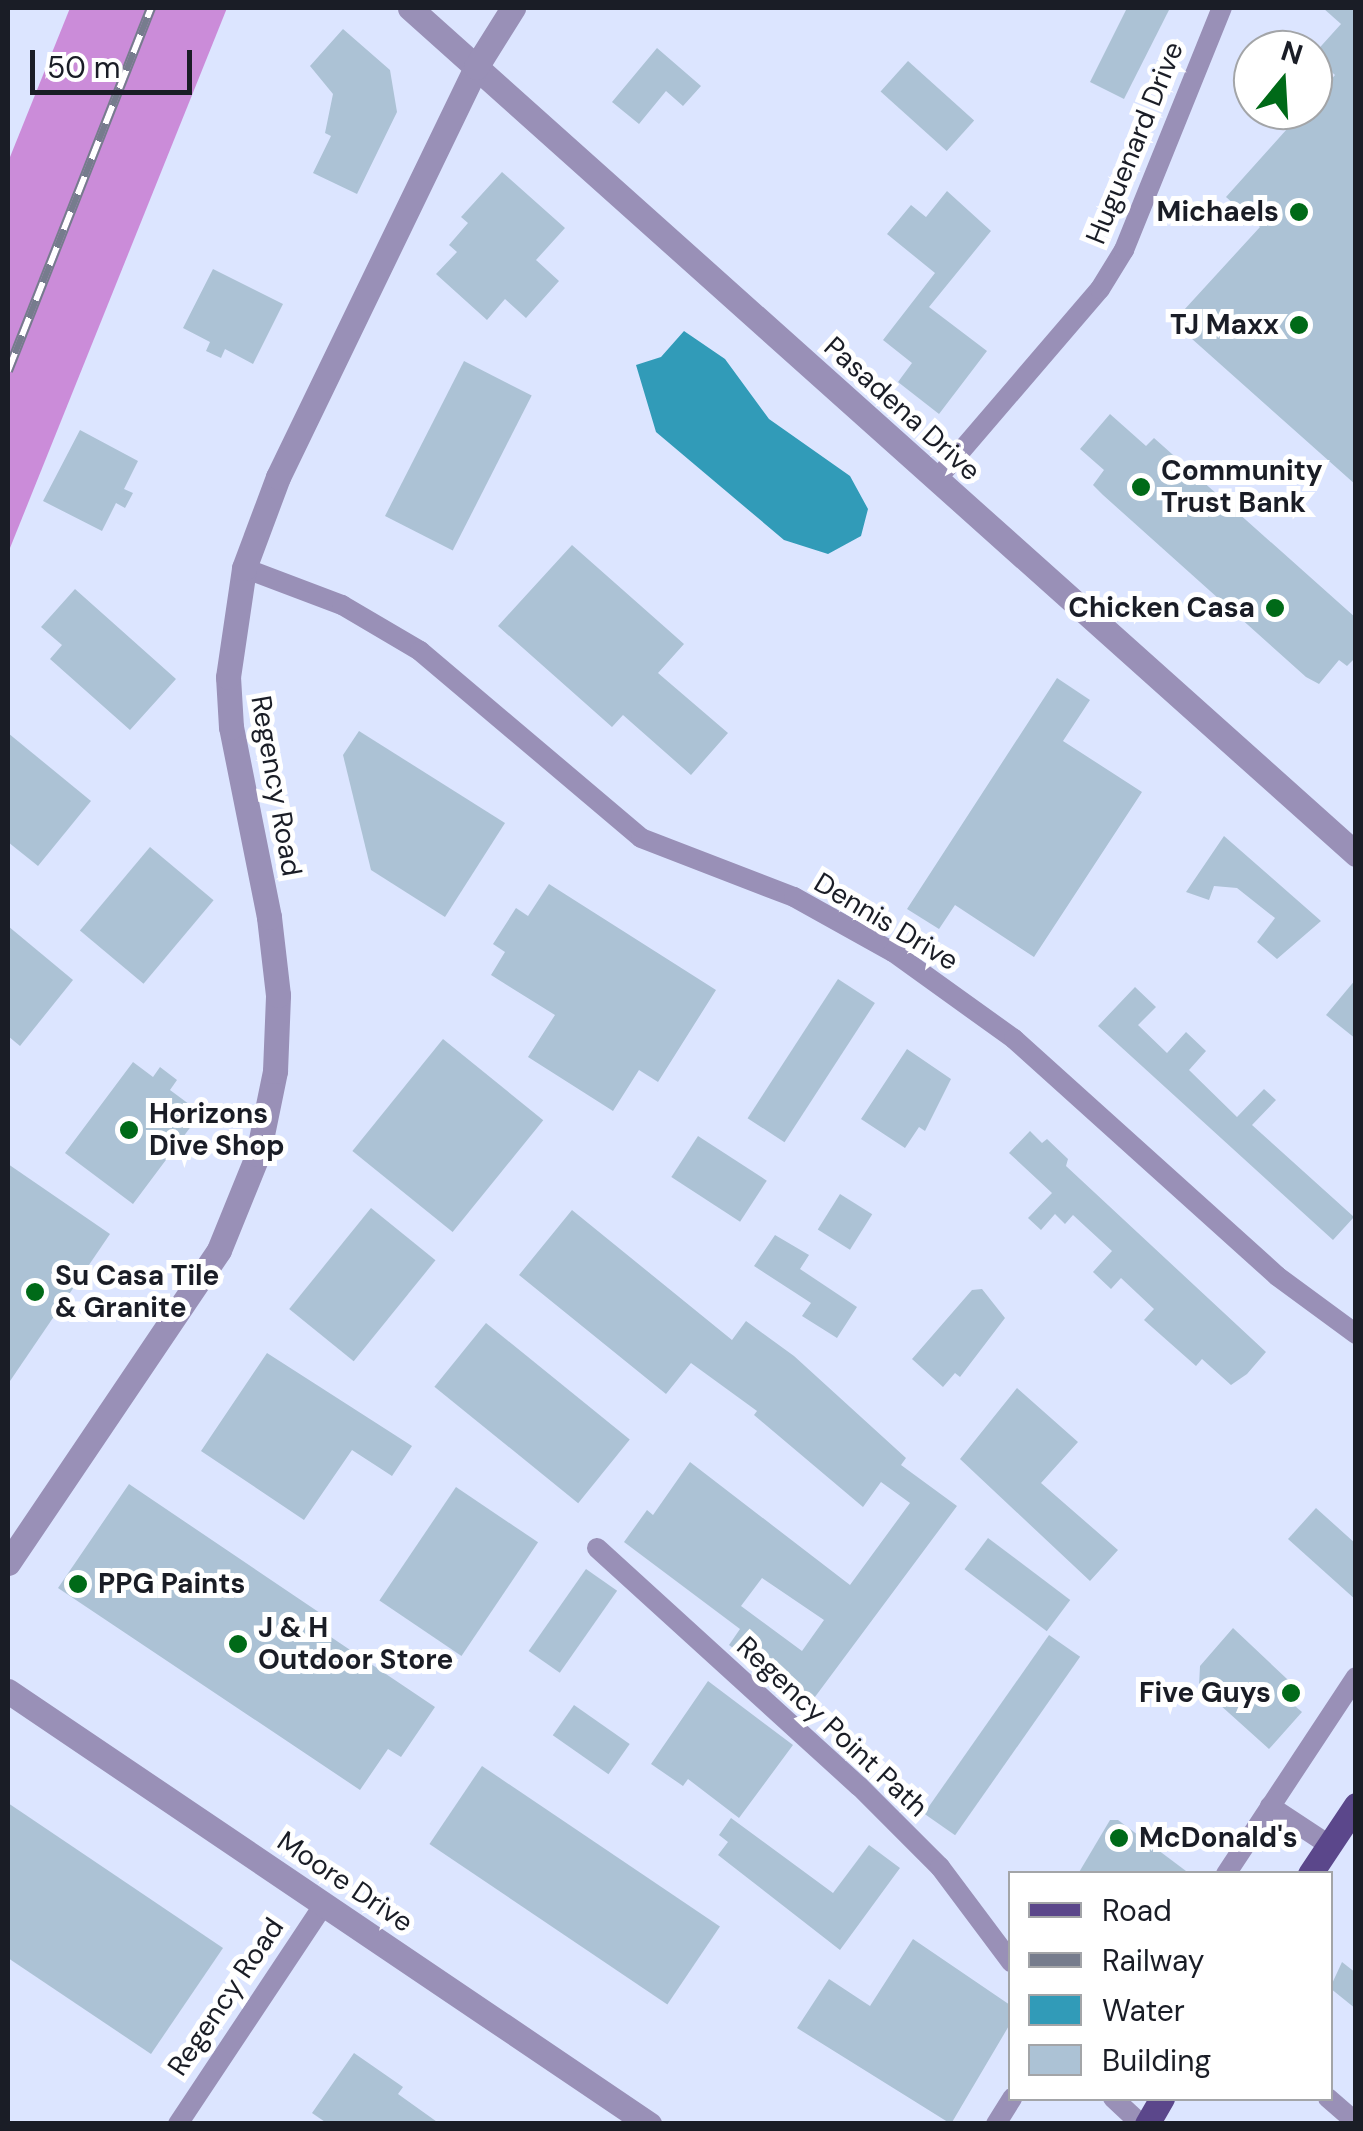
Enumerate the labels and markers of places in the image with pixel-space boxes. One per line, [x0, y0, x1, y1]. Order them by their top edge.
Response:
place label: Michaels [1157, 195, 1279, 229]
marker: Michaels [1288, 201, 1310, 223]
place label: TJ Maxx [1170, 308, 1279, 342]
marker: TJ Maxx [1288, 314, 1310, 336]
place label: Community Trust Bank [1161, 454, 1323, 520]
marker: Community Trust Bank [1130, 476, 1152, 498]
place label: Chicken Casa [1068, 591, 1255, 625]
marker: Chicken Casa [1264, 597, 1286, 619]
place label: Horizons Dive Shop [149, 1097, 285, 1163]
marker: Horizons Dive Shop [118, 1119, 140, 1141]
place label: Su Casa Tile & Granite [55, 1259, 219, 1325]
marker: Su Casa Tile & Granite [24, 1281, 46, 1303]
place label: PPG Paints [98, 1567, 245, 1601]
marker: PPG Paints [67, 1573, 89, 1595]
place label: J & H Outdoor Store [258, 1611, 453, 1677]
marker: J & H Outdoor Store [227, 1633, 249, 1655]
place label: Five Guys [1139, 1676, 1271, 1710]
marker: Five Guys [1280, 1682, 1302, 1704]
place label: McDonald's [1139, 1821, 1298, 1855]
marker: McDonald's [1108, 1827, 1130, 1849]

